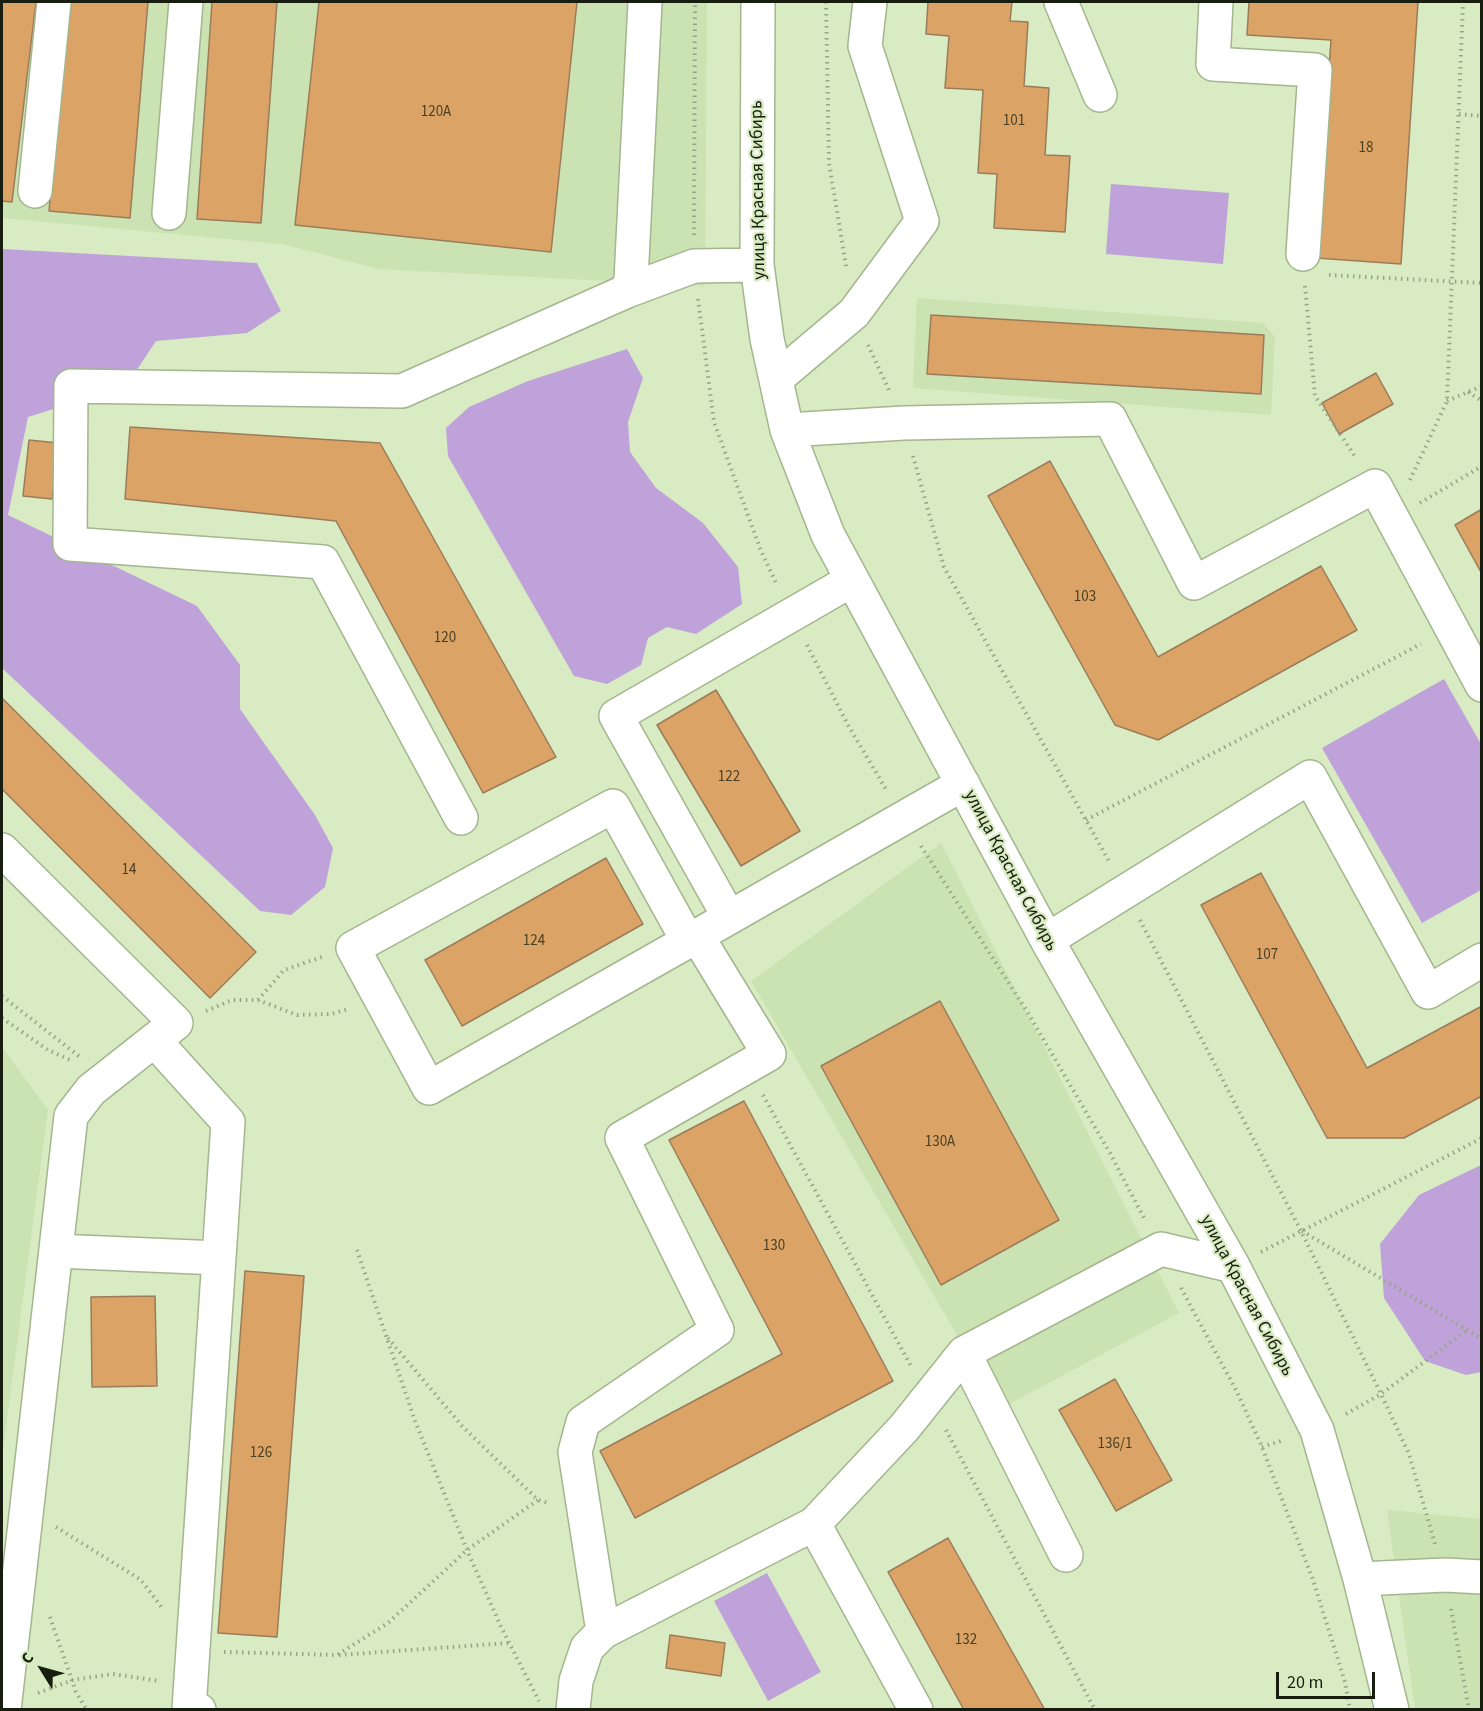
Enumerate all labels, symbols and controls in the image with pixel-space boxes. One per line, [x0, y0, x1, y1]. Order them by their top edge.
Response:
street label: улица Красная Сибирь [747, 100, 771, 280]
house number: 120А [421, 104, 451, 122]
house number: 101 [1003, 113, 1025, 131]
house number: 18 [1359, 140, 1373, 158]
house number: 103 [1074, 589, 1096, 607]
house number: 120 [434, 630, 456, 648]
house number: 122 [718, 769, 740, 787]
street label: улица Красная Сибирь [958, 787, 1062, 955]
house number: 14 [122, 862, 136, 880]
house number: 124 [523, 933, 545, 951]
house number: 107 [1256, 947, 1278, 965]
house number: 130А [925, 1134, 955, 1152]
street label: улица Красная Сибирь [1194, 1212, 1298, 1380]
house number: 130 [763, 1238, 785, 1256]
house number: 136/1 [1097, 1436, 1133, 1454]
house number: 126 [250, 1445, 272, 1463]
house number: 132 [955, 1632, 977, 1650]
north arrow [12, 1639, 72, 1699]
text: С [16, 1648, 39, 1669]
scale bar [1279, 1660, 1378, 1698]
text: 20 m [1287, 1670, 1323, 1695]

